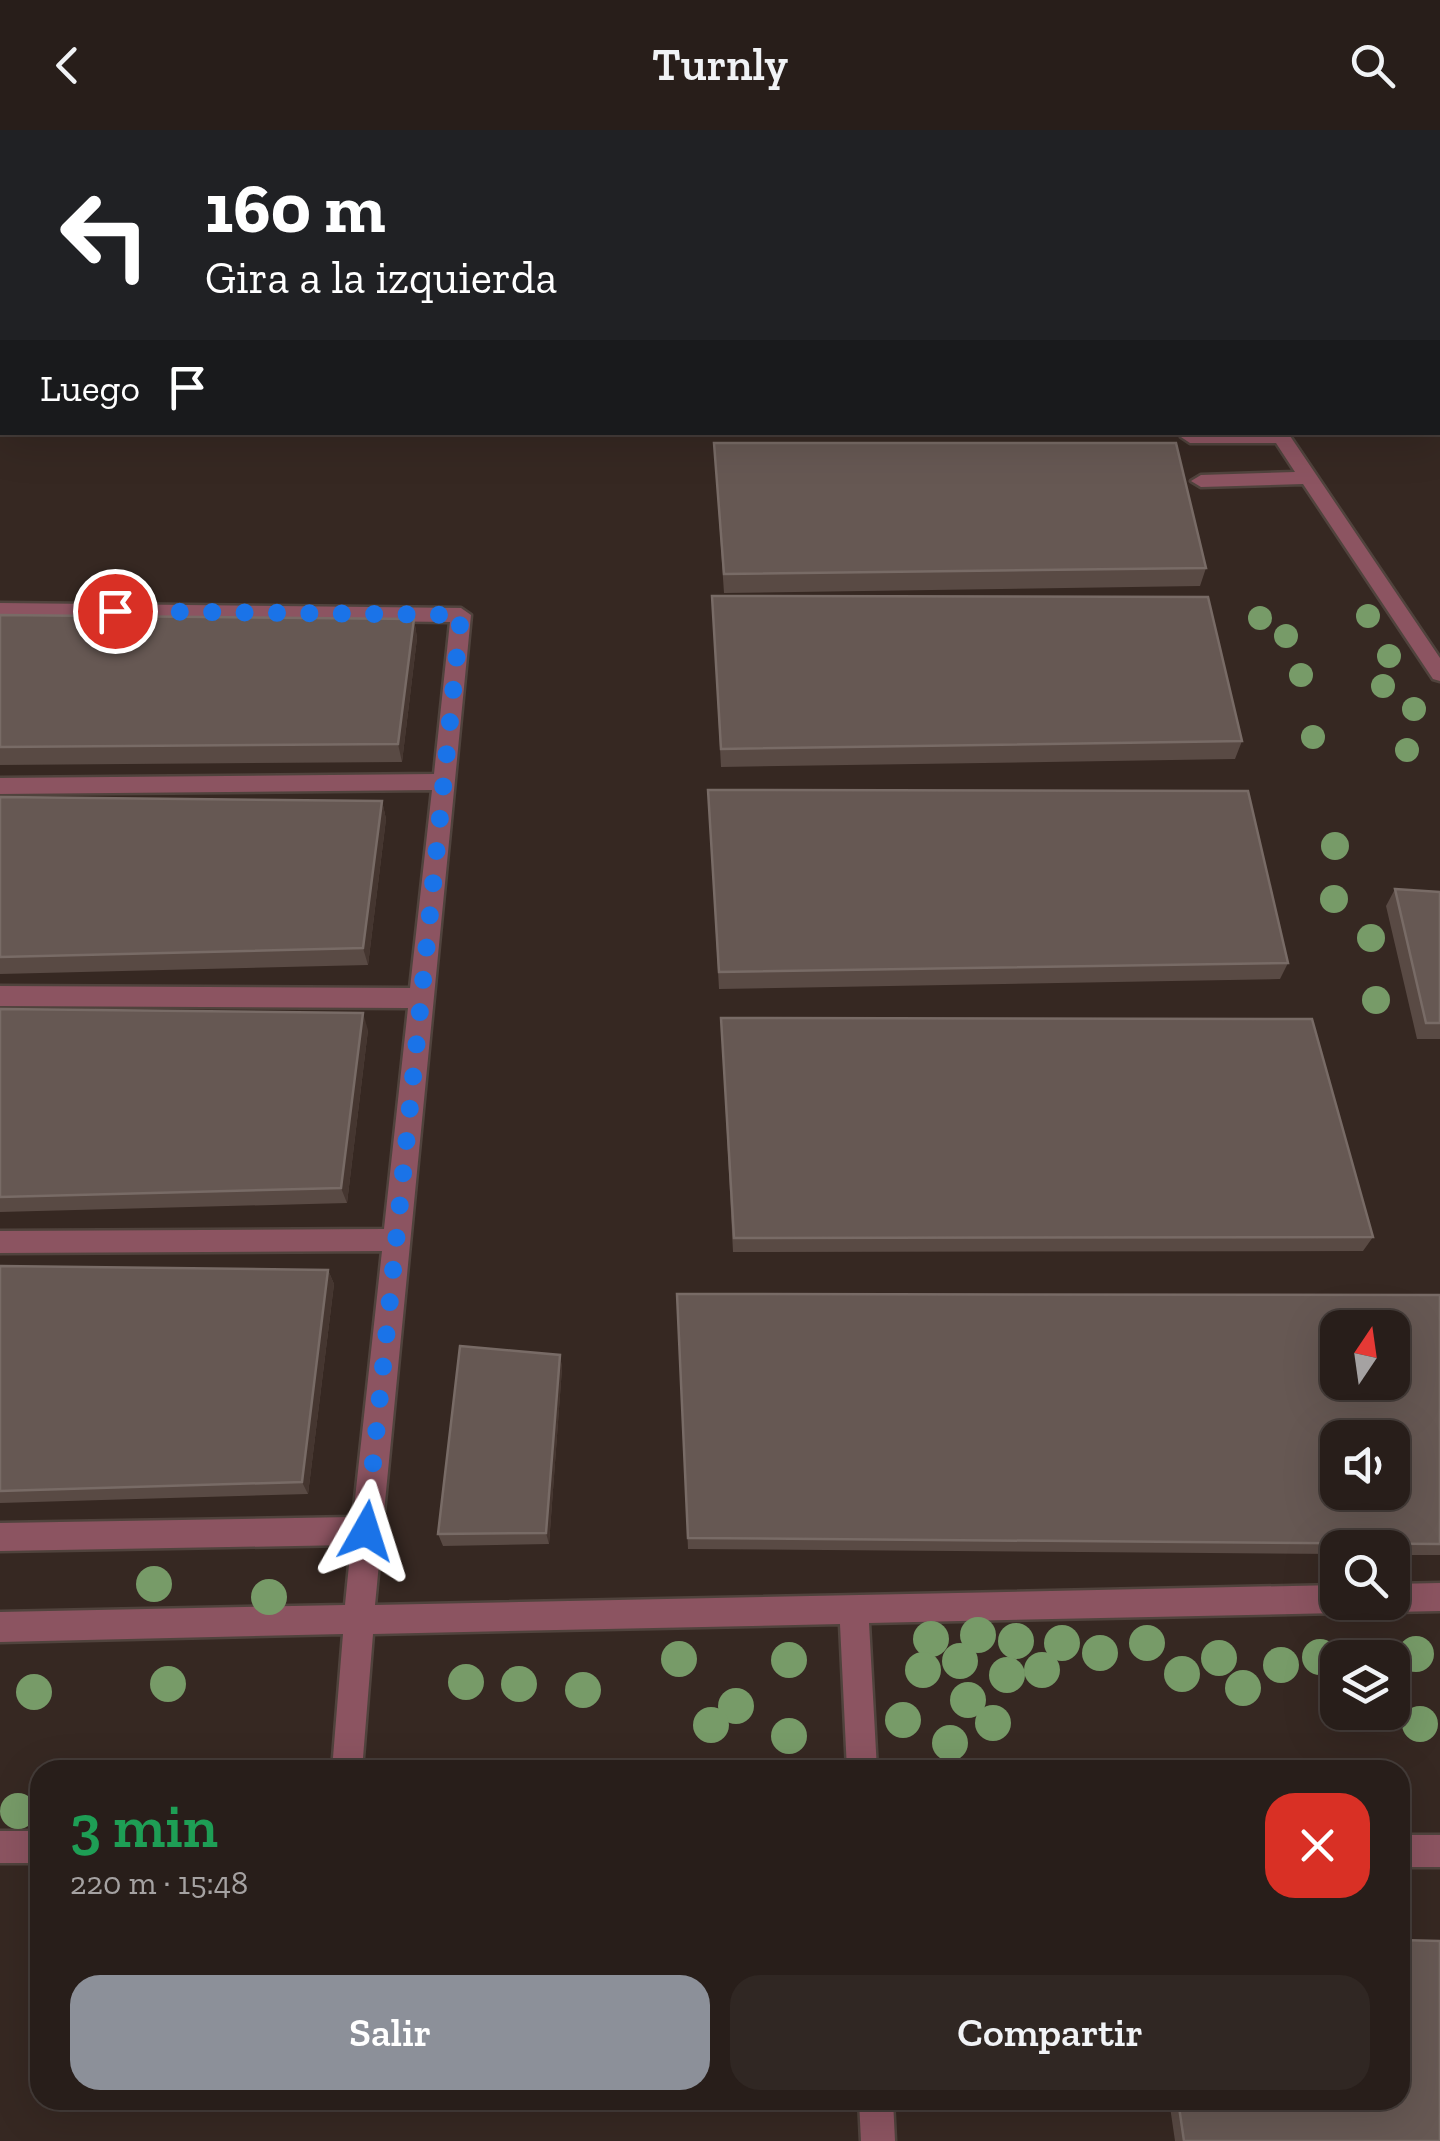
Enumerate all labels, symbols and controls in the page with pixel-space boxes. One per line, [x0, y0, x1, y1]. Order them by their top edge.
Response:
icon: back [40, 38, 95, 93]
text: Turnly [652, 38, 788, 92]
icon: search [1345, 38, 1400, 93]
text: 160 m [205, 166, 386, 250]
icon: left [40, 170, 170, 300]
text: Gira a la izquierda [205, 251, 557, 305]
icon: arrive [160, 360, 215, 415]
text: Luego [40, 365, 140, 411]
pin [73, 569, 158, 654]
icon: arrive [88, 584, 143, 639]
north arrow [1320, 1310, 1410, 1400]
map controls [1320, 1310, 1410, 1730]
button: sound [1320, 1420, 1410, 1510]
position arrow [314, 1479, 418, 1583]
button: search [1320, 1530, 1410, 1620]
button: layers [1320, 1640, 1410, 1730]
text: 3 min [70, 1790, 218, 1862]
button: close [1265, 1793, 1370, 1898]
text: 220 m · 15:48 [70, 1864, 248, 1902]
button: Salir [70, 1975, 710, 2090]
button: Compartir [730, 1975, 1370, 2090]

